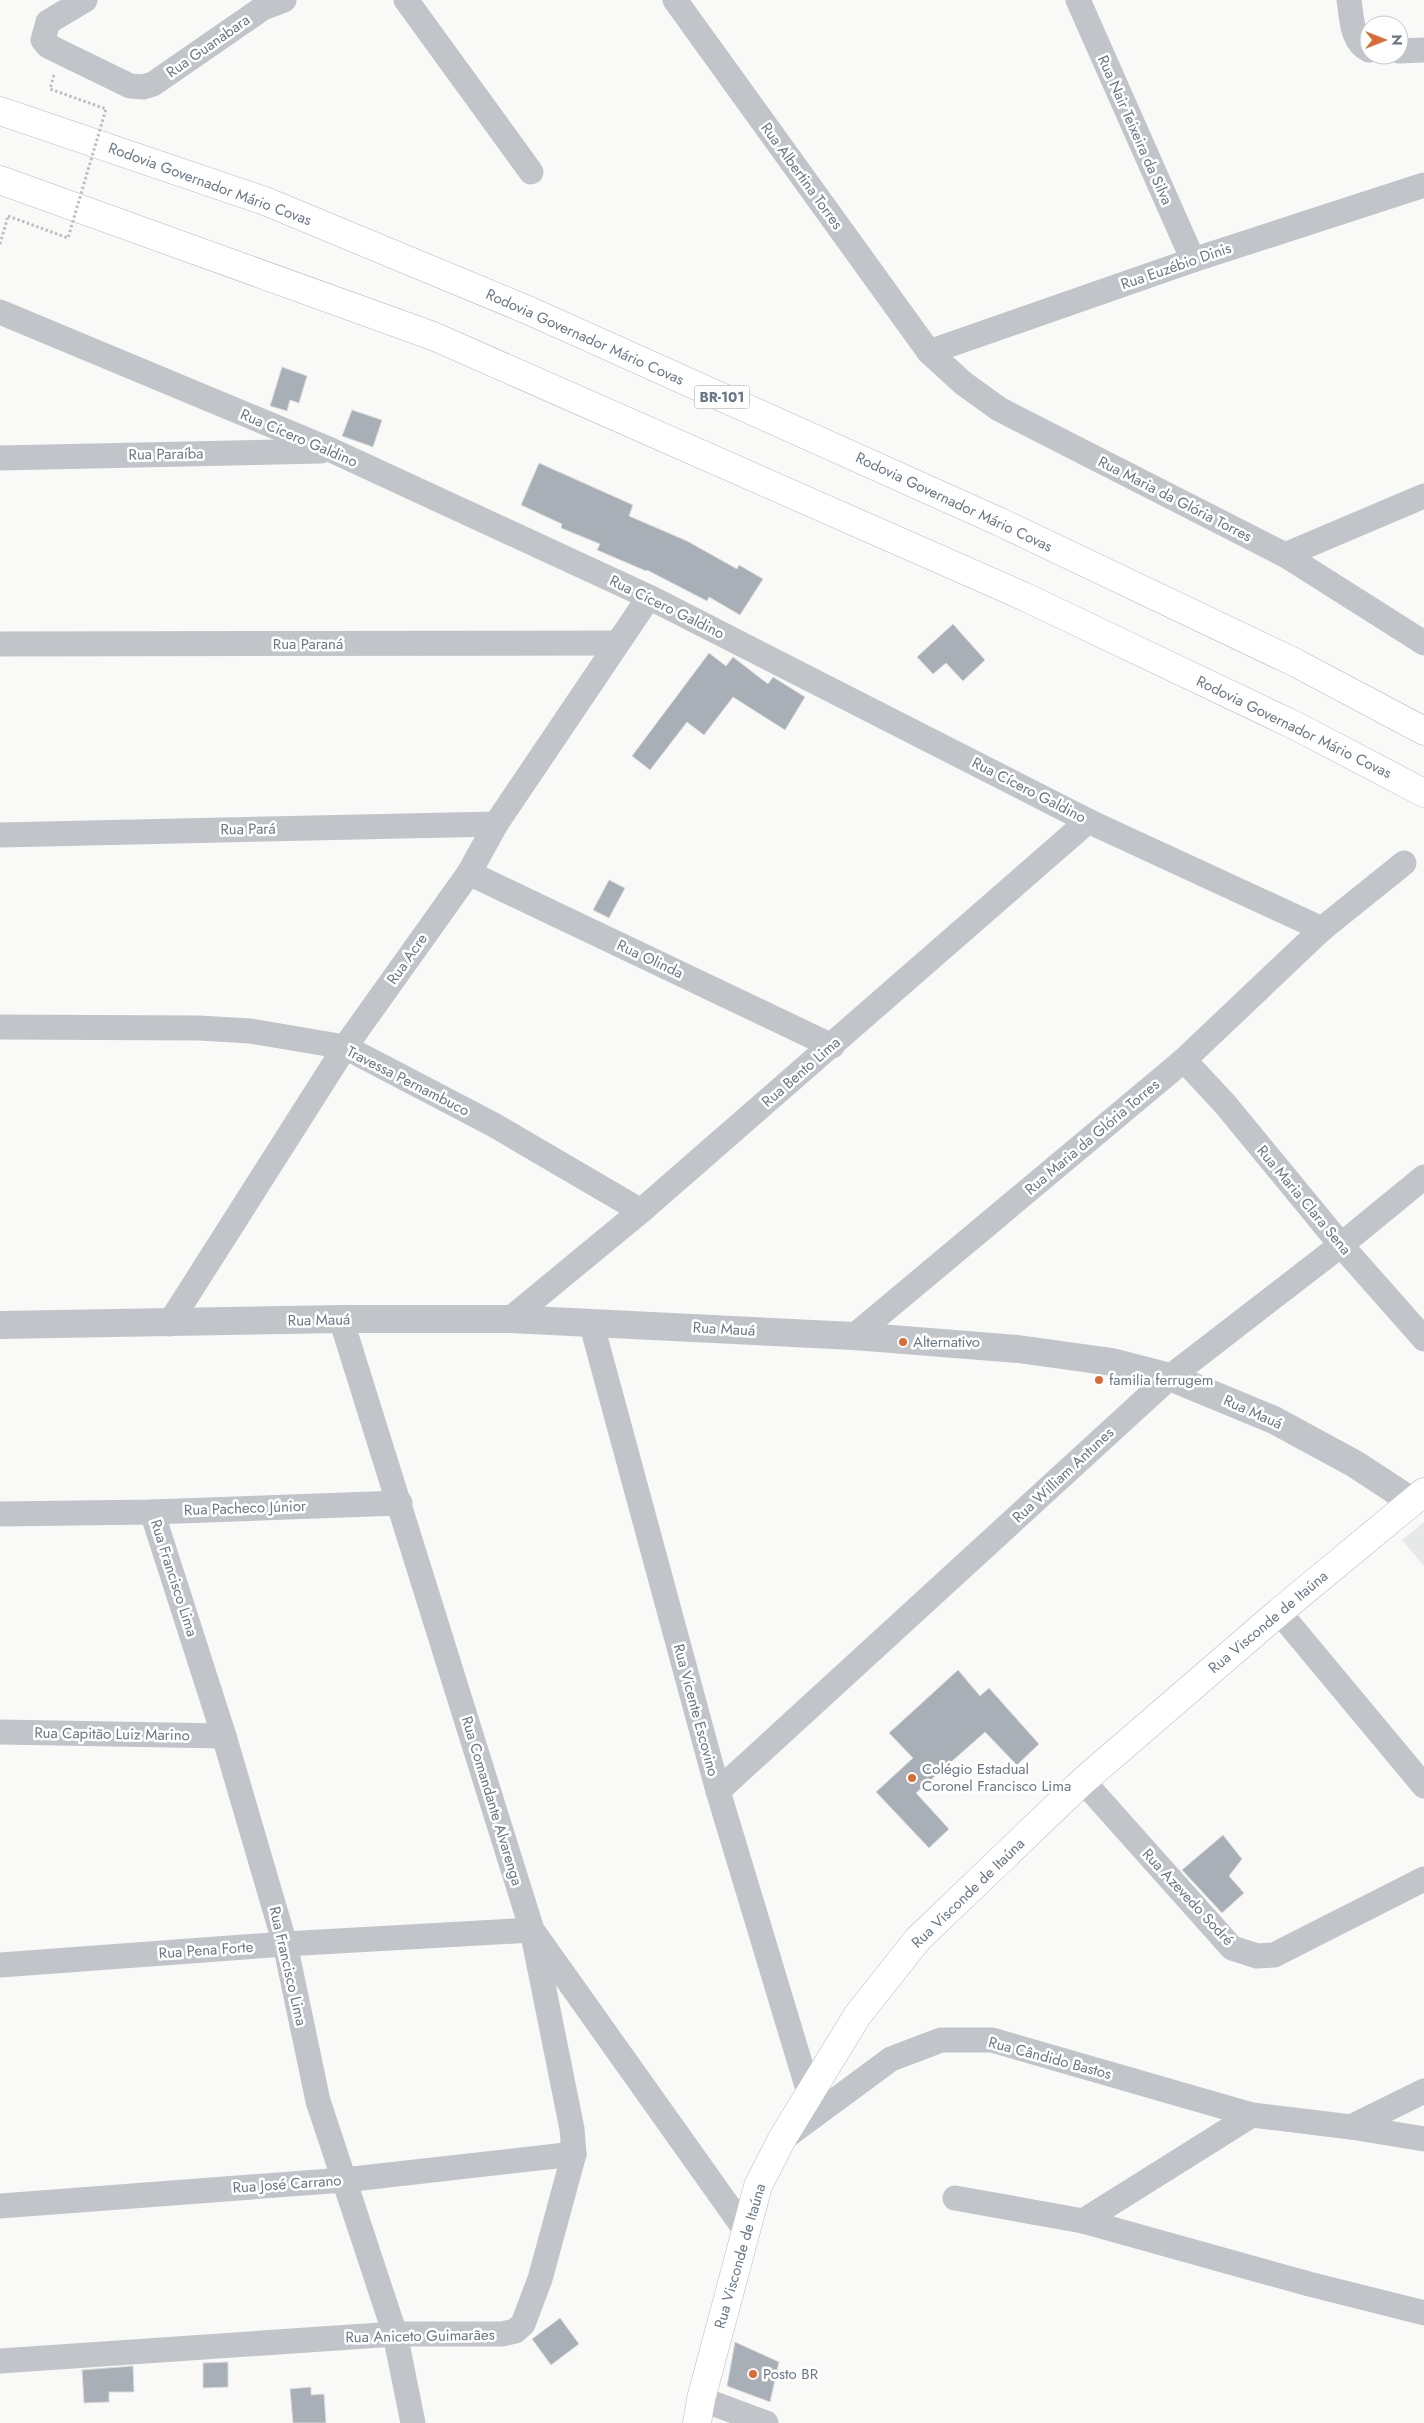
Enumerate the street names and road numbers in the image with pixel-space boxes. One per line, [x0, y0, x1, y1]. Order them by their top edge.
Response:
street label: Rua Guanabara [162, 9, 254, 83]
street label: Rua Nair Teixeira da Silva [1092, 52, 1178, 208]
street label: Rua Albertina Torres [756, 118, 848, 234]
street label: Rodovia Governador Mário Covas [105, 137, 315, 231]
street label: Rua Euzébio Dinis [1118, 237, 1234, 295]
street label: Rodovia Governador Mário Covas [482, 283, 688, 391]
road number: BR-101 [694, 386, 750, 408]
street label: Rua Cícero Galdino [237, 403, 361, 473]
street label: Rua Paraíba [128, 442, 204, 466]
street label: Rodovia Governador Mário Covas [852, 447, 1056, 557]
street label: Rua Maria da Glória Torres [1094, 451, 1256, 547]
street label: Rua Cícero Galdino [606, 570, 728, 644]
street label: Rua Paraná [273, 633, 343, 655]
street label: Rodovia Governador Mário Covas [1193, 670, 1395, 784]
street label: Rua Cícero Galdino [968, 752, 1090, 828]
street label: Rua Pará [220, 818, 276, 840]
street label: Rua Acre [381, 929, 433, 989]
street label: Rua Olinda [613, 934, 687, 984]
street label: Rua Bento Lima [757, 1032, 845, 1112]
street label: Travessa Pernambuco [343, 1041, 473, 1121]
street label: Rua Maria da Glória Torres [1020, 1074, 1164, 1200]
street label: Rua Maria Clara Sena [1252, 1140, 1356, 1260]
street label: Rua Mauá [288, 1308, 350, 1332]
street label: Rua Mauá [692, 1316, 756, 1342]
street label: Rua Mauá [1220, 1389, 1286, 1435]
street label: Rua William Antunes [1007, 1422, 1119, 1528]
street label: Rua Pacheco Júnior [184, 1495, 307, 1521]
street label: Rua Francisco Lima [145, 1517, 203, 1639]
street label: Rua Visconde de Itaúna [1203, 1565, 1333, 1679]
street label: Rua Vicente Escovino [668, 1641, 724, 1779]
street label: Rua Comandante Alvarenga [456, 1714, 528, 1888]
street label: Rua Capitão Luiz Marino [34, 1722, 190, 1746]
street label: Rua Visconde de Itaúna [906, 1833, 1030, 1953]
street label: Rua Azevedo Sodré [1137, 1844, 1239, 1951]
street label: Rua Francisco Lima [264, 1904, 312, 2028]
street label: Rua Pena Forte [158, 1936, 254, 1964]
street label: Rua Cândido Bastos [986, 2031, 1114, 2085]
street label: Rua José Carrano [232, 2169, 342, 2199]
street label: Rua Visconde de Itaúna [709, 2181, 771, 2331]
street label: Rua Aniceto Guimarães [345, 2324, 495, 2348]

